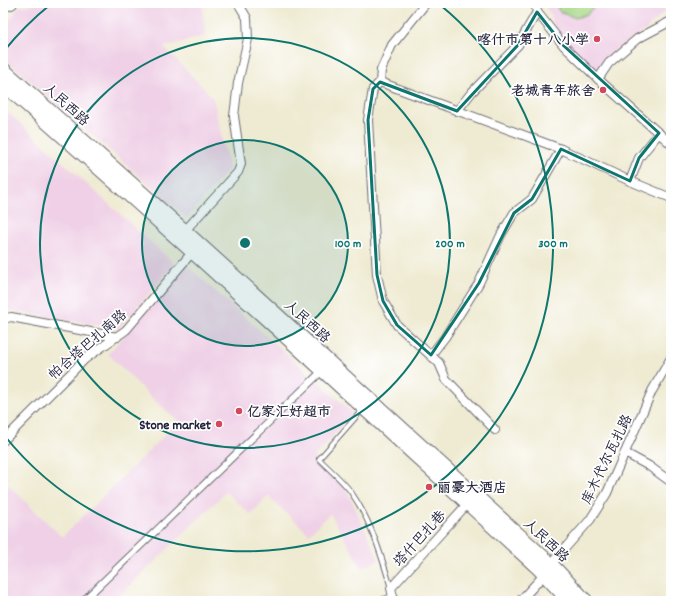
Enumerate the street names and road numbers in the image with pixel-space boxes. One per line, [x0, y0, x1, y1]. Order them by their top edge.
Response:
street label: 人民西路 [38, 79, 93, 132]
street label: 人民西路 [279, 296, 334, 349]
street label: 帕合塔巴扎南路 [45, 306, 132, 385]
street label: 库木代尔瓦扎路 [577, 411, 638, 508]
street label: 塔什巴扎巷 [390, 506, 452, 572]
street label: 人民西路 [518, 515, 573, 568]

